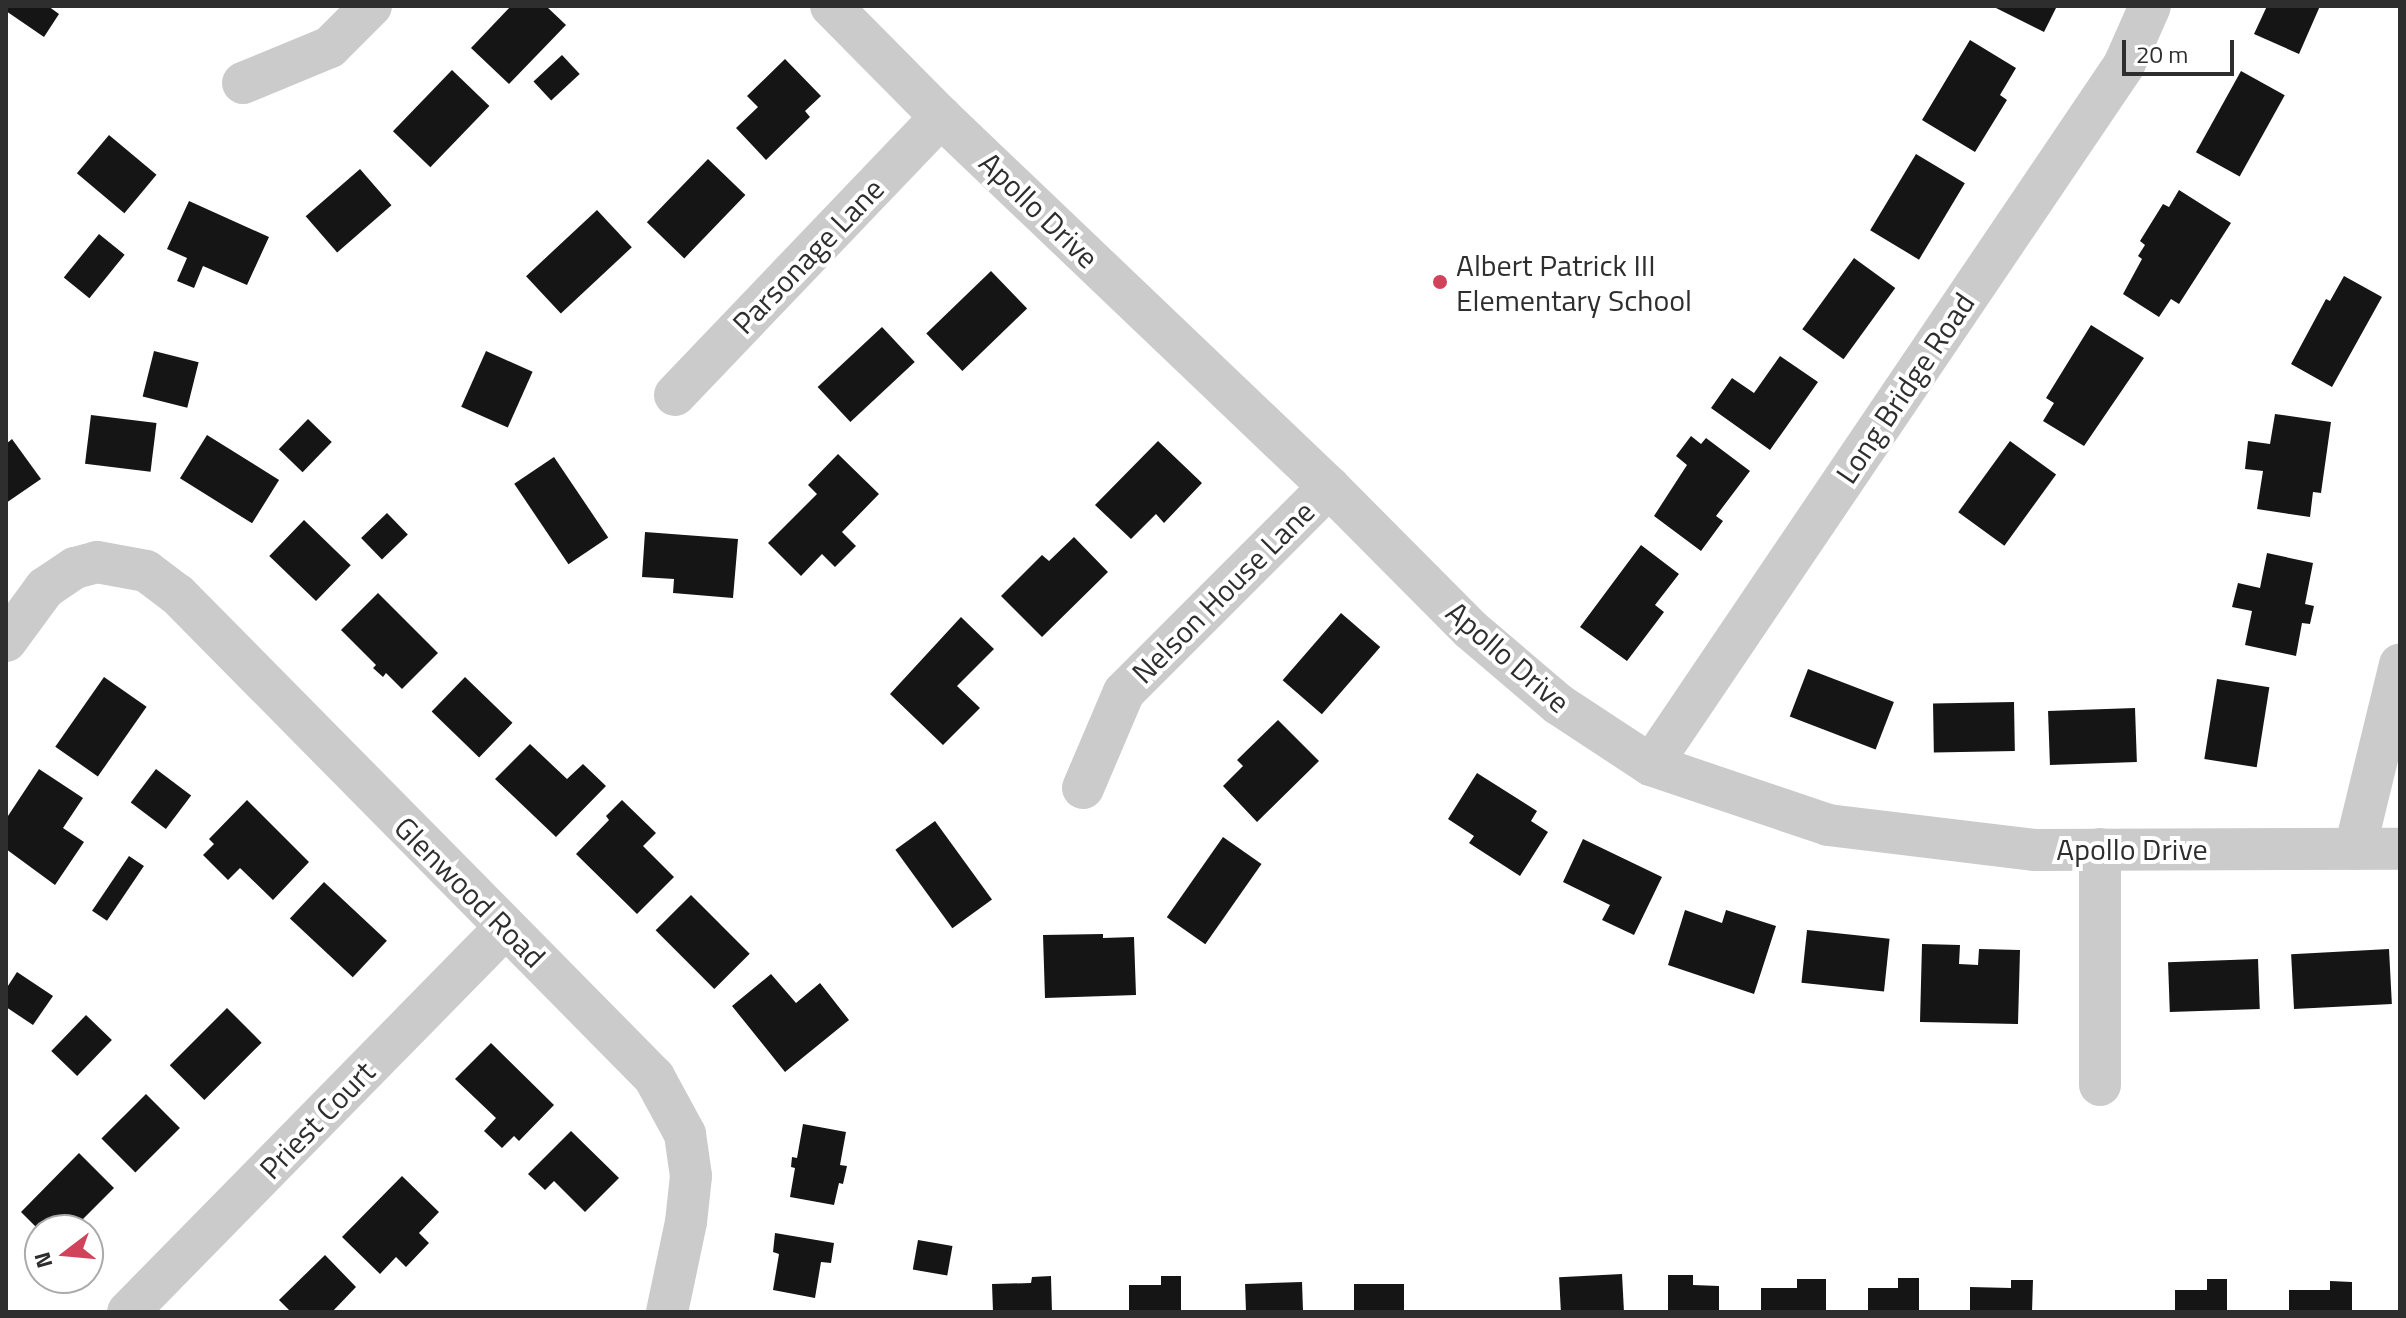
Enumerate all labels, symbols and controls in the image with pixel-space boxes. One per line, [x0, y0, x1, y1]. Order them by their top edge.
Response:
scale bar [2126, 24, 2238, 74]
text: 20 m [2136, 36, 2188, 72]
street label: Apollo Drive [972, 144, 1106, 276]
street label: Parsonage Lane [725, 171, 891, 341]
place label: Albert Patrick III Elementary School [1456, 247, 1692, 318]
marker: Albert Patrick III Elementary School [1431, 273, 1449, 291]
street label: Long Bridge Road [1828, 286, 1982, 490]
street label: Nelson House Lane [1124, 493, 1322, 691]
street label: Apollo Drive [1439, 594, 1577, 720]
street label: Glenwood Road [387, 809, 553, 975]
street label: Apollo Drive [2056, 831, 2208, 867]
street label: Priest Court [252, 1054, 382, 1186]
north arrow [24, 1214, 104, 1294]
text: N [24, 1248, 61, 1272]

